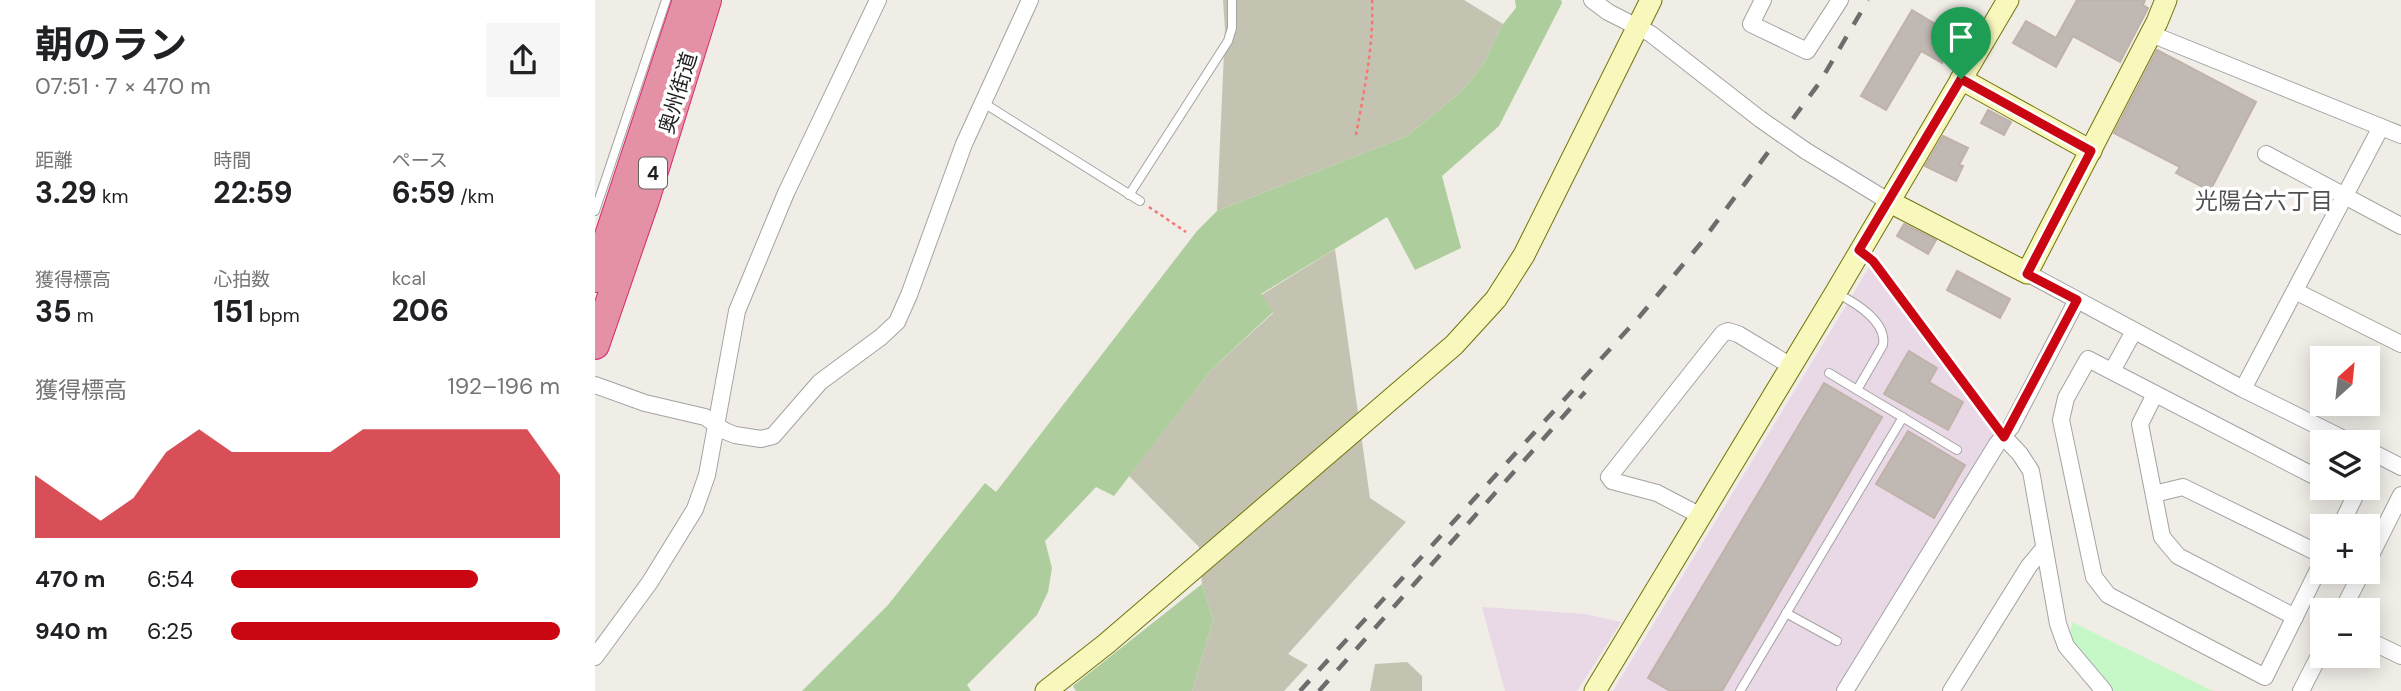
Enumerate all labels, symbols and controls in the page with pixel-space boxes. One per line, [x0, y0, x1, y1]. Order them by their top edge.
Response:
pin [1931, 7, 1991, 79]
icon: arrive [1942, 18, 1980, 56]
text: 朝のラン [35, 20, 187, 70]
button: share [486, 23, 560, 97]
street label: 奥州街道 [652, 49, 704, 137]
text: 07:51 · 7 × 470 m [35, 71, 211, 101]
text: 距離 [35, 148, 73, 173]
text: 時間 [213, 148, 251, 173]
text: ペース [392, 148, 448, 173]
road number: 4 [639, 158, 667, 188]
text: 3.29 [35, 173, 97, 212]
text: 22:59 [213, 173, 293, 212]
text: 6:59 [392, 173, 455, 212]
text: km [97, 184, 128, 209]
text: /km [455, 184, 494, 209]
district label: 光陽台六丁目 [2195, 186, 2333, 216]
text: kcal [392, 266, 426, 291]
text: 獲得標高 [35, 267, 111, 292]
text: 心拍数 [213, 267, 270, 292]
text: 206 [392, 291, 449, 330]
text: 35 [35, 292, 72, 331]
text: 151 [213, 292, 254, 331]
text: m [72, 303, 94, 328]
text: bpm [254, 303, 300, 328]
north arrow [2310, 346, 2380, 416]
map controls [2310, 346, 2380, 668]
text: 192–196 m [447, 371, 560, 401]
text: 獲得標高 [35, 375, 127, 405]
button: layers [2310, 430, 2380, 500]
button: + [2310, 514, 2380, 584]
text: 470 m [35, 564, 105, 594]
text: 6:54 [147, 564, 194, 594]
button: − [2310, 598, 2380, 668]
text: 940 m [35, 616, 108, 646]
text: 6:25 [147, 616, 193, 646]

